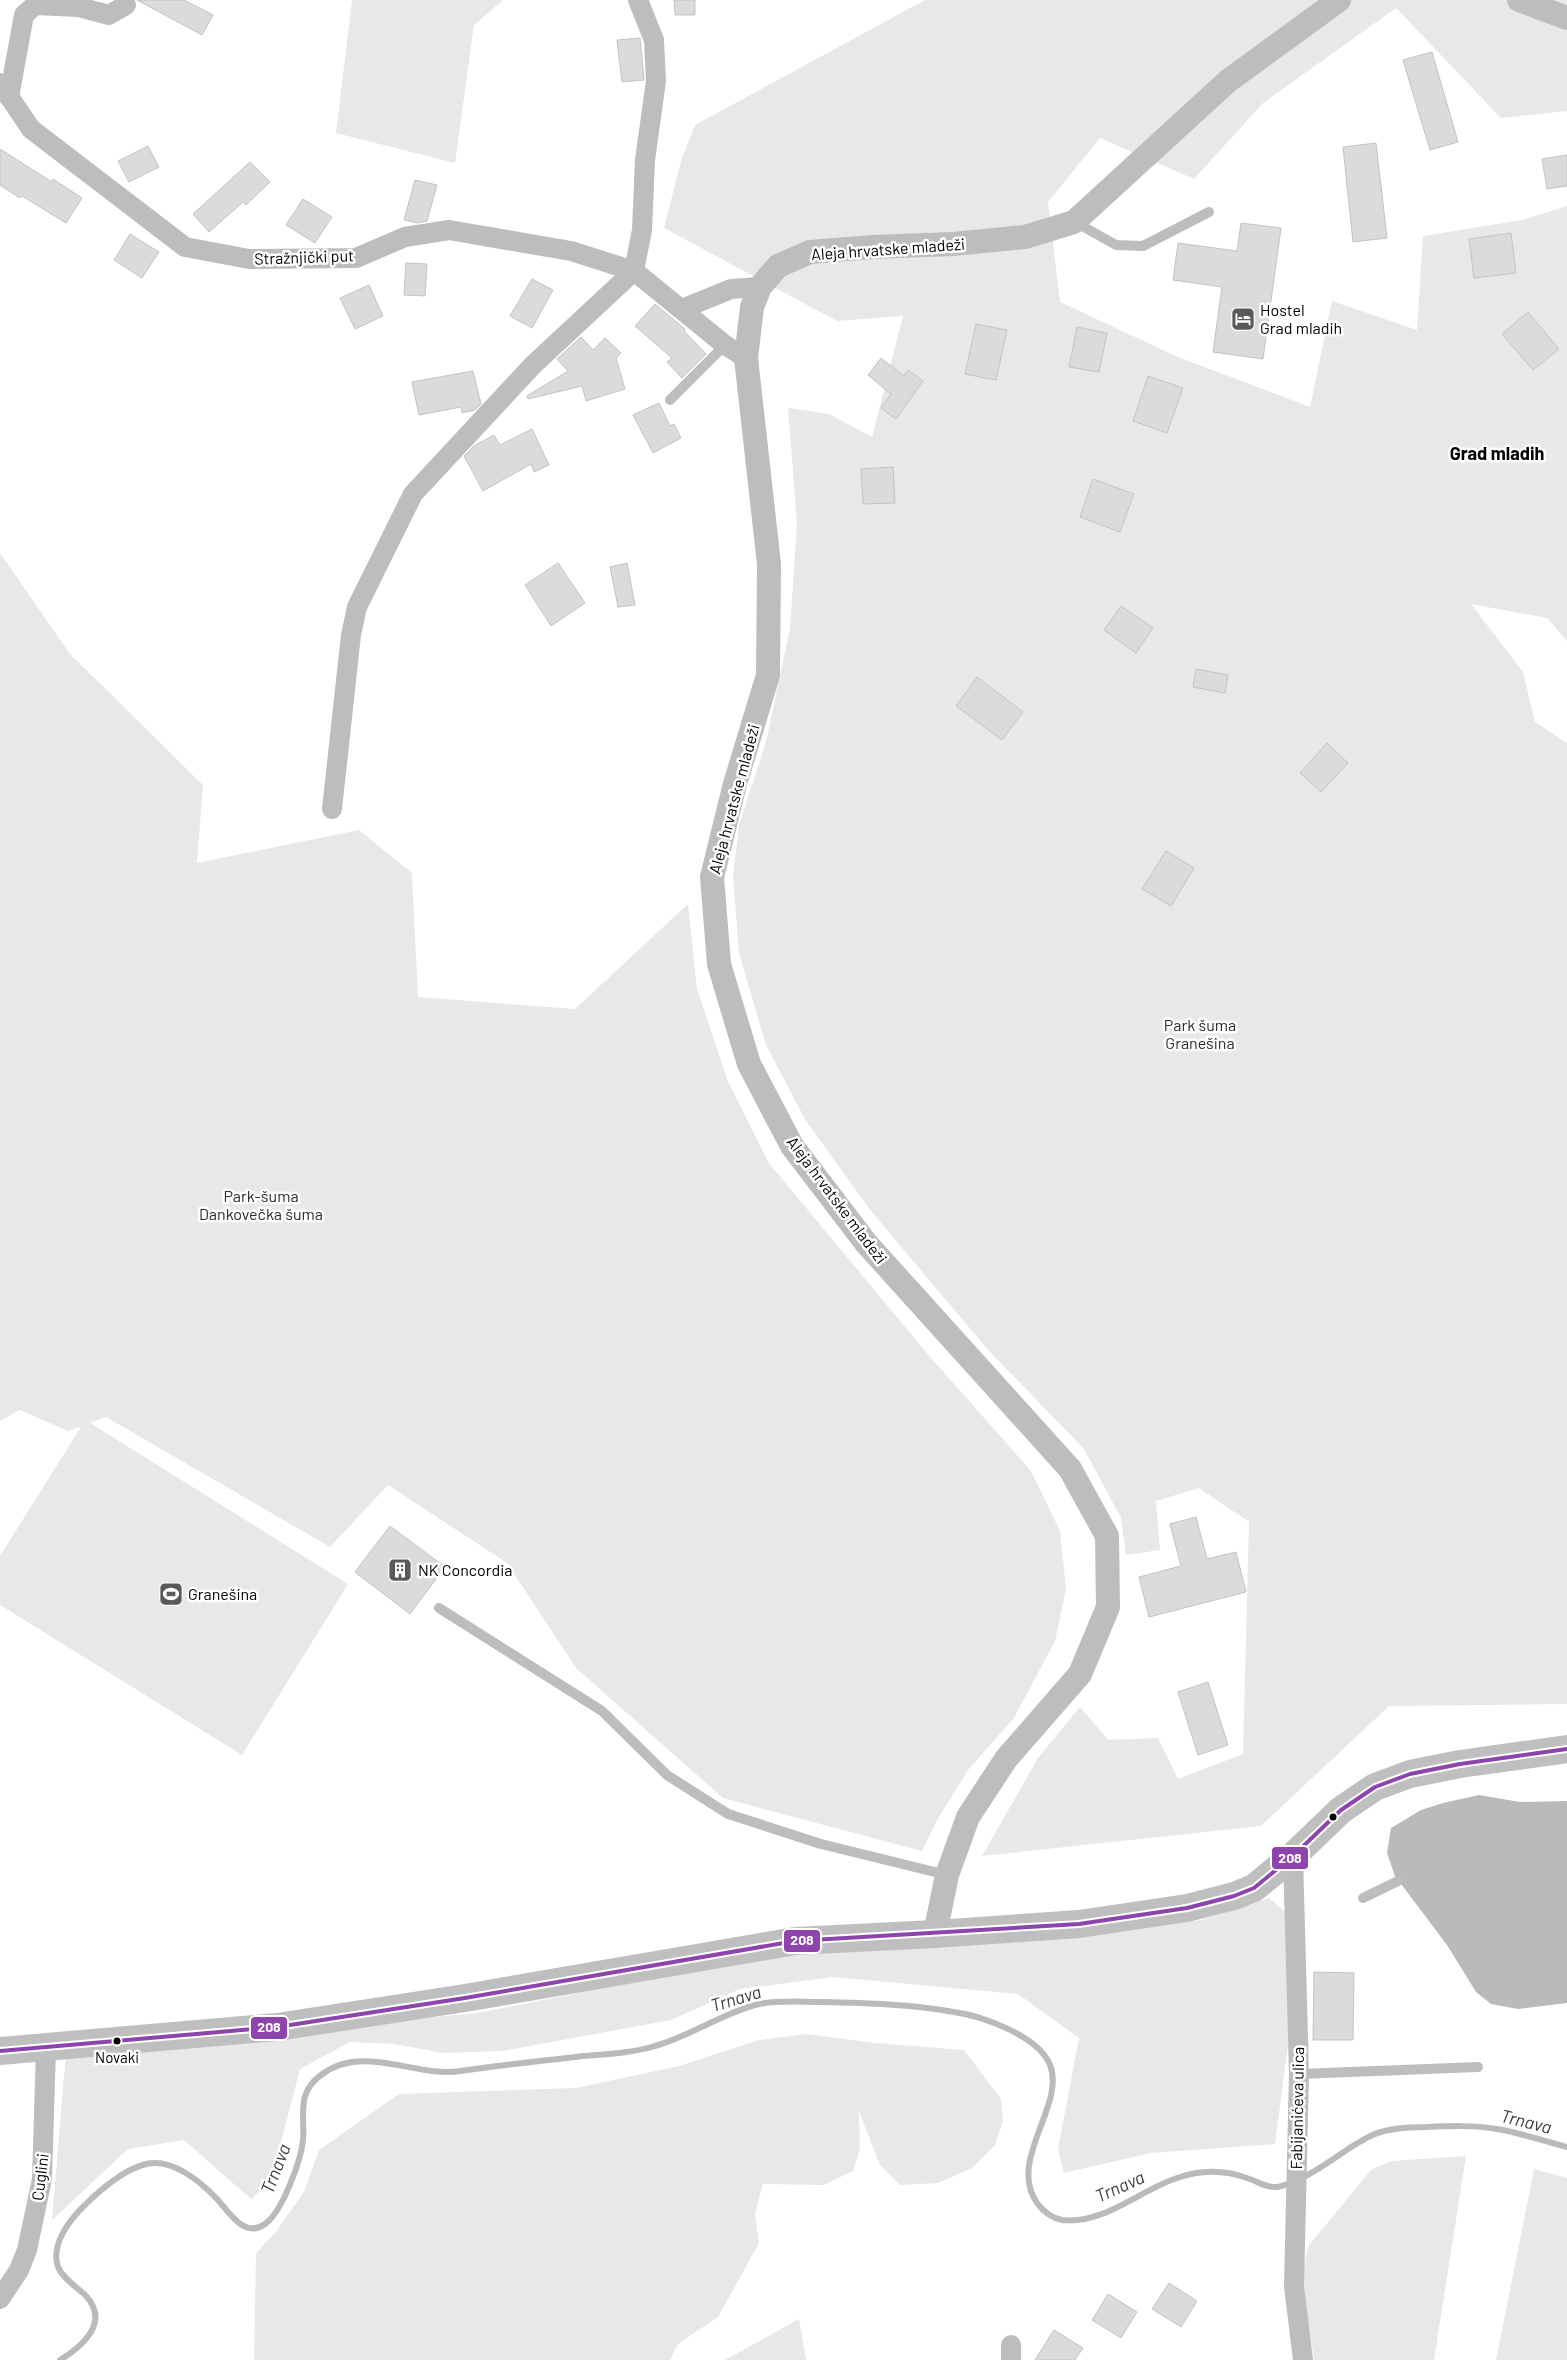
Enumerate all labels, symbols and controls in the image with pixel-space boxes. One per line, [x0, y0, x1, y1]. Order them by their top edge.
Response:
street label: Aleja hrvatske mladeži [810, 234, 966, 263]
street label: Stražnjički put [254, 245, 354, 268]
place label: Hostel Grad mladih [1260, 300, 1342, 337]
hotel icon: Hostel Grad mladih [1230, 306, 1256, 332]
district label: Grad mladih [1450, 442, 1544, 464]
street label: Aleja hrvatske mladeži [704, 722, 763, 876]
park label: Park šuma Granešina [1164, 1015, 1236, 1052]
street label: Aleja hrvatske mladeži [783, 1132, 891, 1267]
park label: Park-šuma Dankovečka šuma [199, 1186, 323, 1223]
building icon: NK Concordia [387, 1557, 413, 1583]
place label: NK Concordia [418, 1560, 512, 1579]
sports icon: Granešina [158, 1581, 184, 1607]
place label: Granešina [188, 1584, 257, 1603]
unlabelled marker [1328, 1812, 1338, 1822]
line badge: 208 [1271, 1846, 1309, 1870]
text: 208 [1278, 1849, 1302, 1866]
line badge: 208 [783, 1929, 821, 1953]
text: 208 [790, 1931, 814, 1948]
water label: Trnava [708, 1980, 764, 2016]
line badge: 208 [250, 2016, 288, 2040]
text: 208 [257, 2018, 281, 2035]
marker: Novaki [112, 2036, 122, 2046]
street label: Fabijanićeva ulica [1286, 2047, 1307, 2169]
place label: Novaki [95, 2048, 139, 2066]
water label: Trnava [1498, 2104, 1554, 2138]
water label: Trnava [256, 2141, 295, 2197]
street label: Cuglini [27, 2152, 52, 2202]
water label: Trnava [1092, 2166, 1148, 2207]

